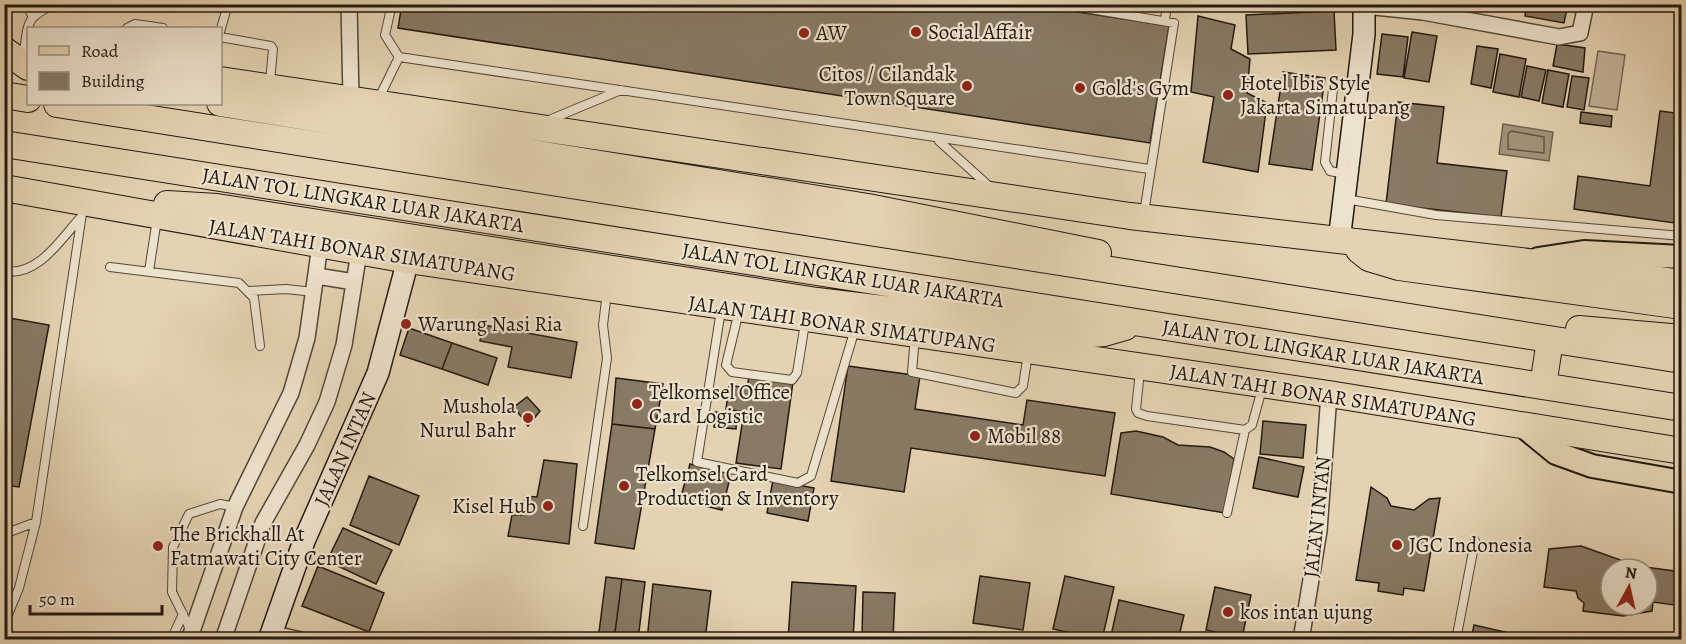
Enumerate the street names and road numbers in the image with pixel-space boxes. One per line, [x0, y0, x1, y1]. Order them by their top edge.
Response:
street label: JALAN TOL LINGKAR LUAR JAKARTA [200, 161, 527, 239]
street label: JALAN TAHI BONAR SIMATUPANG [207, 212, 517, 288]
street label: JALAN TOL LINGKAR LUAR JAKARTA [680, 236, 1007, 314]
street label: JALAN TAHI BONAR SIMATUPANG [687, 289, 997, 359]
street label: JALAN TOL LINGKAR LUAR JAKARTA [1160, 313, 1487, 391]
street label: JALAN TAHI BONAR SIMATUPANG [1168, 357, 1478, 433]
street label: JALAN INTAN [307, 387, 383, 511]
street label: JALAN INTAN [1297, 455, 1337, 579]

